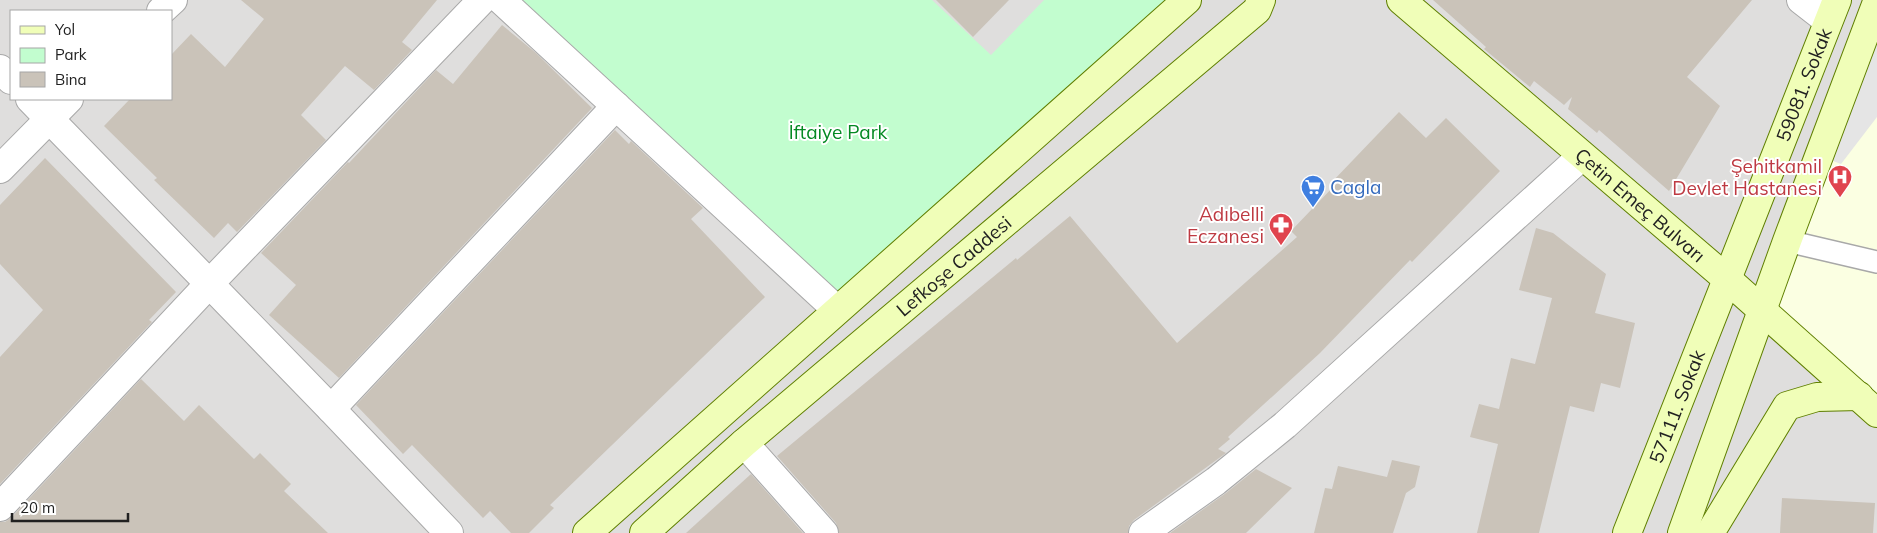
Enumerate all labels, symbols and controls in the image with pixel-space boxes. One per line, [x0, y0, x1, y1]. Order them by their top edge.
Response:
legend [10, 10, 172, 100]
text: Yol [54, 20, 75, 39]
street label: 59081. Sokak [1771, 24, 1837, 145]
text: Park [55, 45, 87, 64]
text: Bina [55, 70, 87, 89]
park label: İftaiye Park [789, 120, 888, 144]
street label: Çetin Emeç Bulvarı [1570, 142, 1710, 267]
place label: Şehitkamil Devlet Hastanesi [1672, 154, 1822, 200]
hospital icon: Şehitkamil Devlet Hastanesi [1827, 164, 1853, 198]
supermarket icon: Cagla [1300, 174, 1326, 208]
place label: Cagla [1330, 175, 1381, 199]
place label: Adıbelli Eczanesi [1187, 202, 1264, 248]
street label: Lefkoşe Caddesi [891, 211, 1016, 321]
pharmacy icon: Adıbelli Eczanesi [1268, 212, 1294, 246]
street label: 57111. Sokak [1644, 346, 1710, 467]
scale bar [12, 490, 129, 522]
text: 20 m [20, 498, 55, 517]

